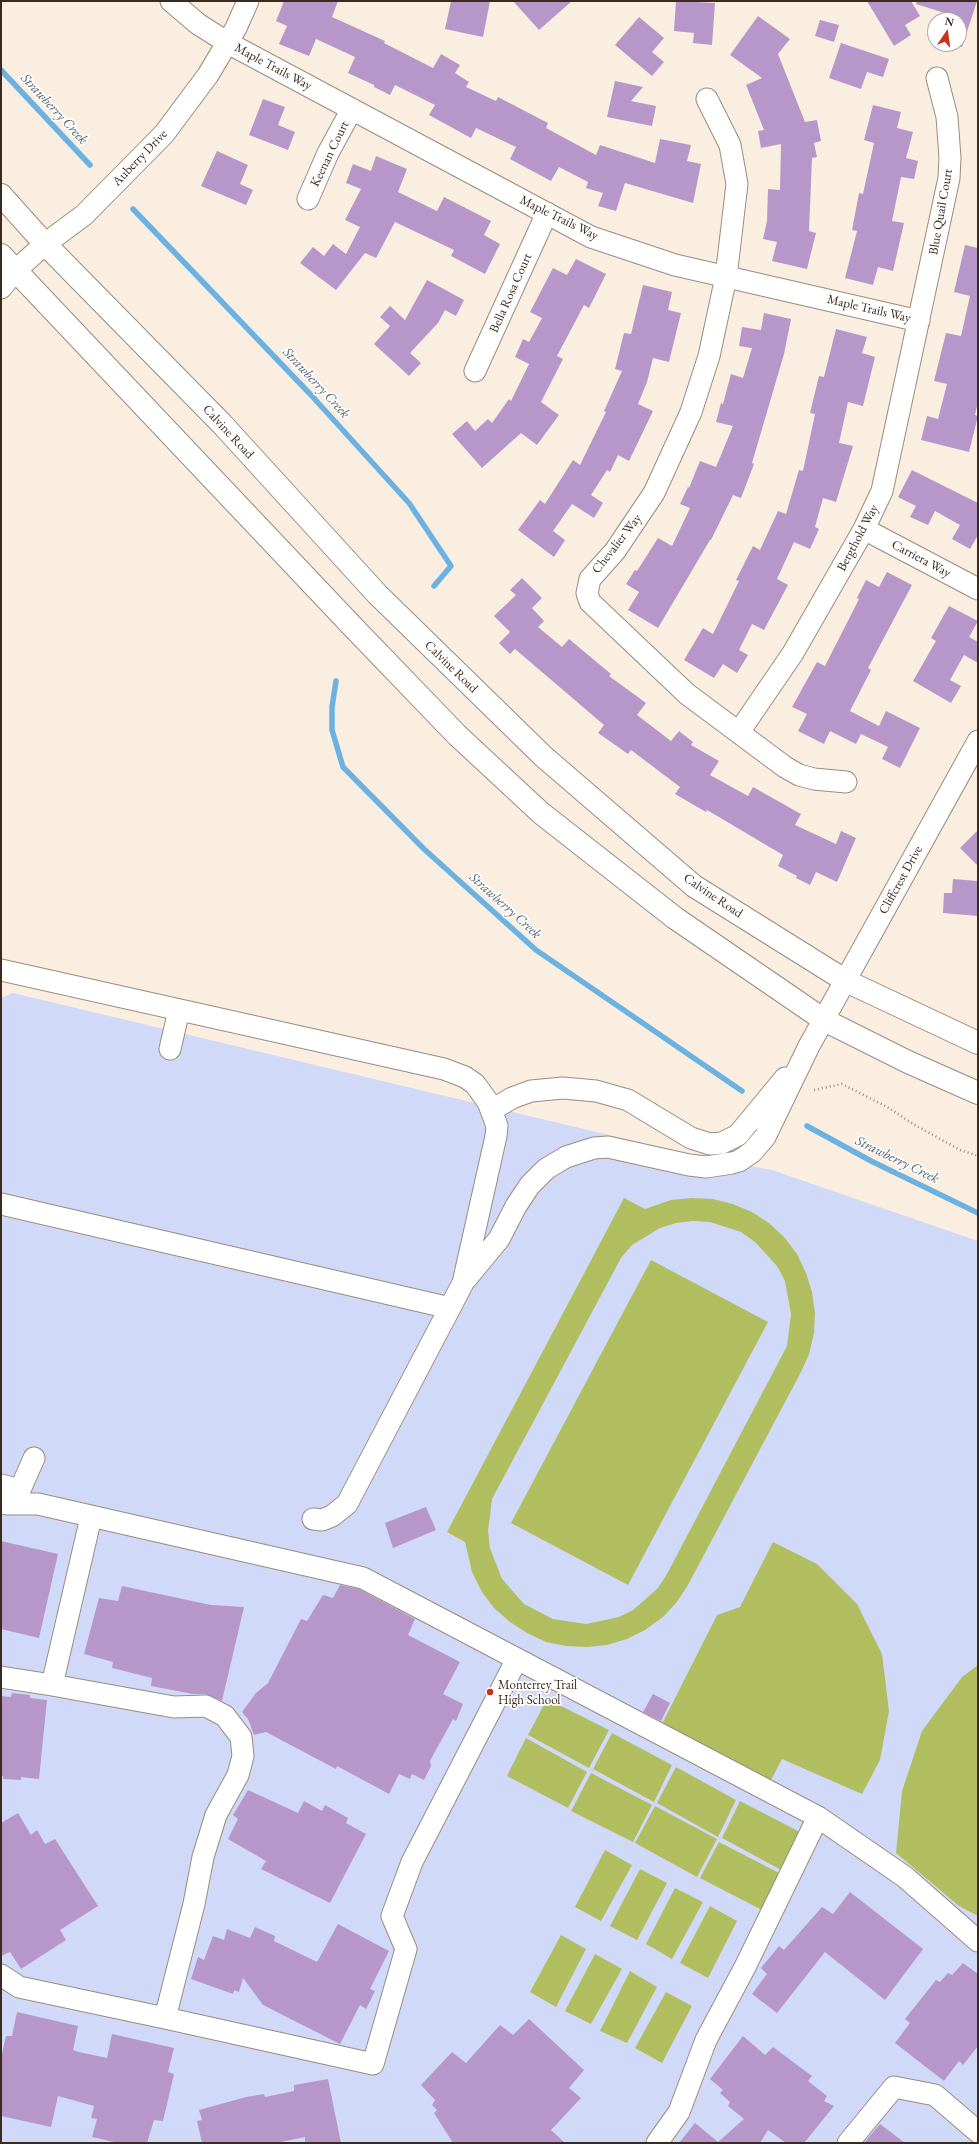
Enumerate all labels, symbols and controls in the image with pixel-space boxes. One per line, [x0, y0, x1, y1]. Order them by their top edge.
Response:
north arrow [927, 12, 967, 52]
text: N [944, 13, 955, 29]
street label: Maple Trails Way [232, 40, 314, 94]
water label: Strawberry Creek [17, 70, 91, 148]
street label: Keenan Court [307, 119, 353, 189]
street label: Auberry Drive [109, 127, 171, 189]
street label: Blue Quail Court [926, 168, 956, 256]
street label: Maple Trails Way [517, 192, 601, 244]
street label: Bella Rosa Court [487, 251, 535, 335]
street label: Maple Trails Way [826, 292, 912, 326]
water label: Strawberry Creek [279, 344, 353, 422]
street label: Calvine Road [199, 402, 257, 462]
street label: Bergthold Way [834, 502, 882, 574]
street label: Chevalier Way [589, 511, 645, 577]
street label: Carriera Way [889, 537, 953, 581]
street label: Calvine Road [421, 638, 481, 696]
street label: Cliffcrest Drive [876, 843, 926, 917]
water label: Strawberry Creek [466, 869, 544, 943]
street label: Calvine Road [680, 870, 746, 922]
water label: Strawberry Creek [853, 1133, 941, 1187]
place label: Monterrey Trail High School [498, 1677, 577, 1708]
marker: Monterrey Trail High School [485, 1687, 495, 1697]

